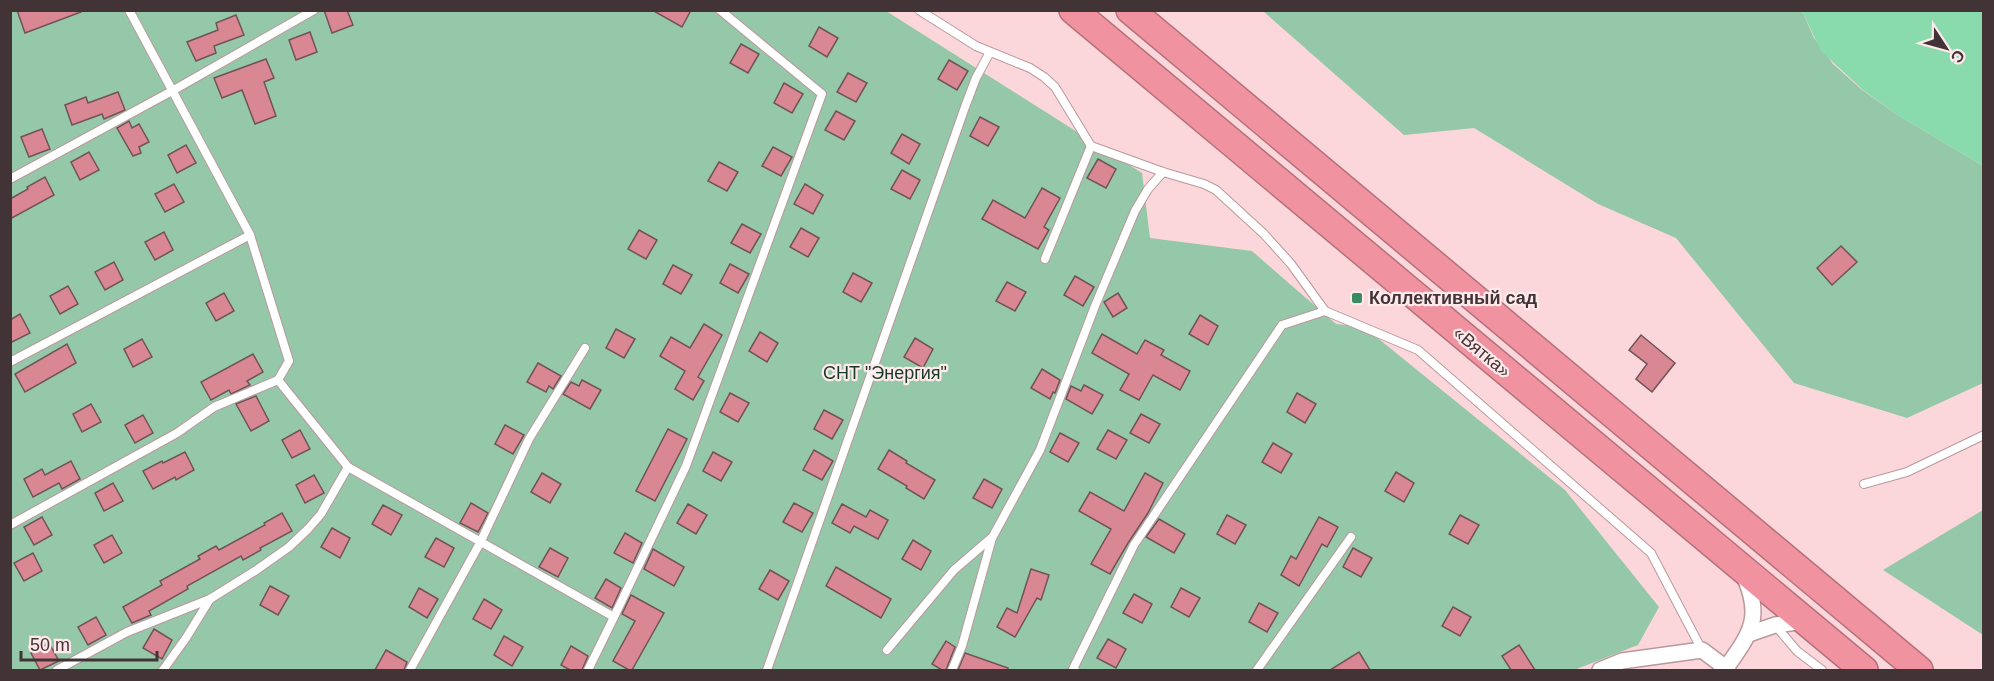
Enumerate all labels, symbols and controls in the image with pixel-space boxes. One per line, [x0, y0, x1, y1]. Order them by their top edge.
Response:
north arrow [1916, 18, 1976, 78]
text: С [1947, 47, 1968, 67]
place label: Коллективный сад [1369, 288, 1538, 308]
marker: Коллективный сад [1350, 291, 1364, 305]
street label: «Вятка» [1449, 322, 1515, 382]
park label: СНТ "Энергия" [823, 363, 947, 383]
scale bar [21, 624, 158, 662]
text: 50 m [30, 635, 70, 655]

